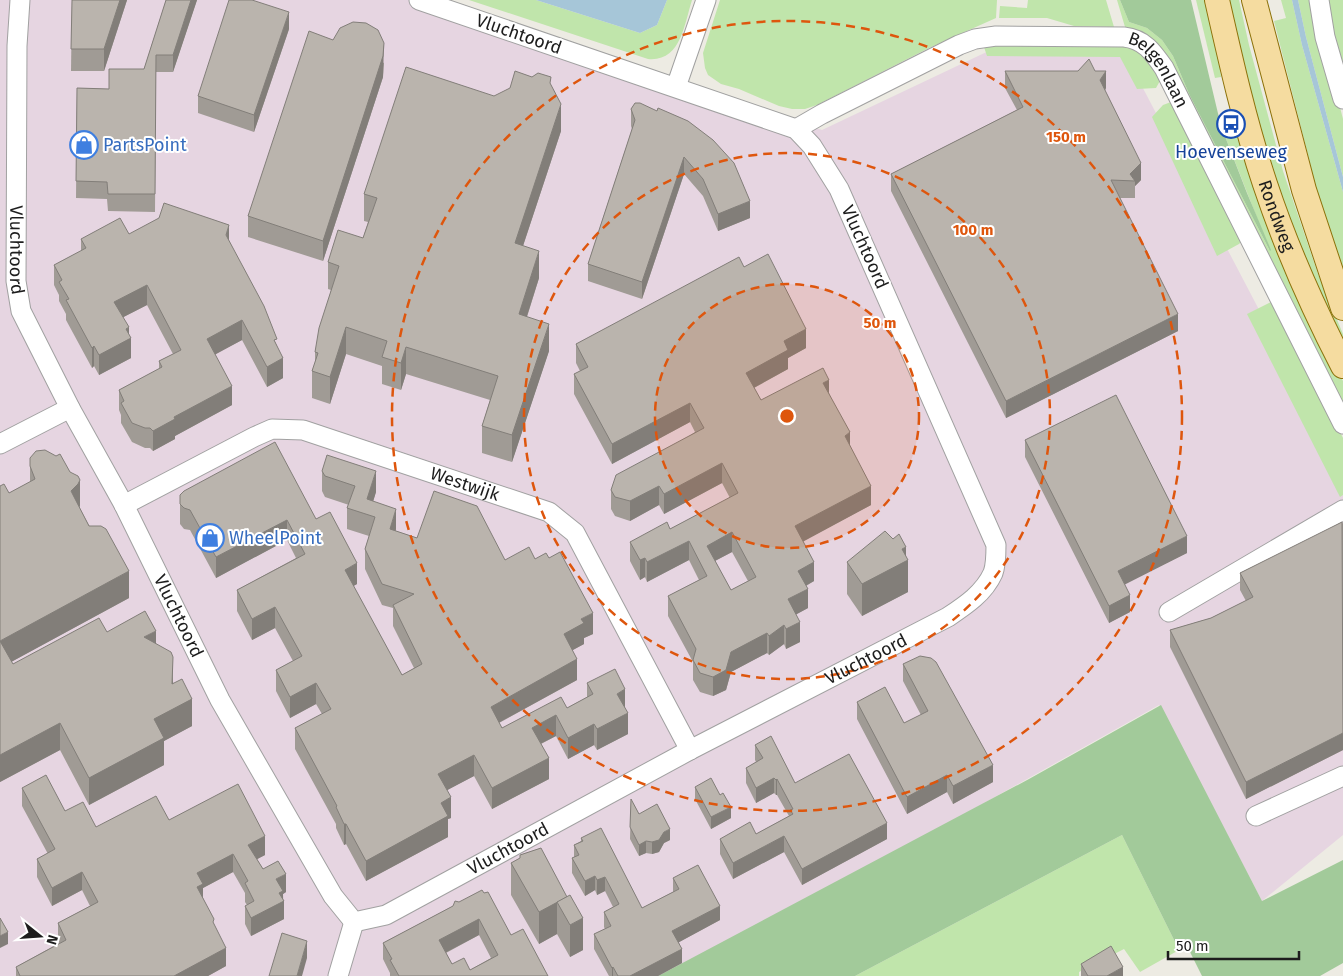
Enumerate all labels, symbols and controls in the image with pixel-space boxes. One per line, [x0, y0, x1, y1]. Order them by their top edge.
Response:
street label: Vluchtoord [473, 9, 565, 59]
street label: Belgenlaan [1125, 27, 1193, 111]
bus stop icon: Hoevenseweg [1216, 109, 1246, 139]
text: 150 m [1046, 128, 1086, 146]
shop icon: PartsPoint [69, 130, 99, 160]
place label: PartsPoint [103, 134, 187, 156]
place label: Hoevenseweg [1175, 141, 1288, 163]
street label: Rondweg [1253, 177, 1300, 255]
street label: Vluchtoord [837, 202, 893, 292]
street label: Vluchtoord [5, 205, 29, 296]
text: 100 m [953, 221, 993, 239]
text: 50 m [863, 314, 897, 332]
centre of rings [778, 407, 796, 425]
street label: Westwijk [427, 462, 503, 506]
shop icon: WheelPoint [195, 523, 225, 553]
place label: WheelPoint [229, 527, 322, 549]
street label: Vluchtoord [149, 571, 208, 661]
street label: Vluchtoord [821, 629, 911, 689]
street label: Vluchtoord [464, 818, 553, 880]
north arrow [15, 911, 65, 961]
scale bar [1168, 928, 1299, 960]
text: N [42, 933, 61, 947]
text: 50 m [1176, 937, 1209, 955]

